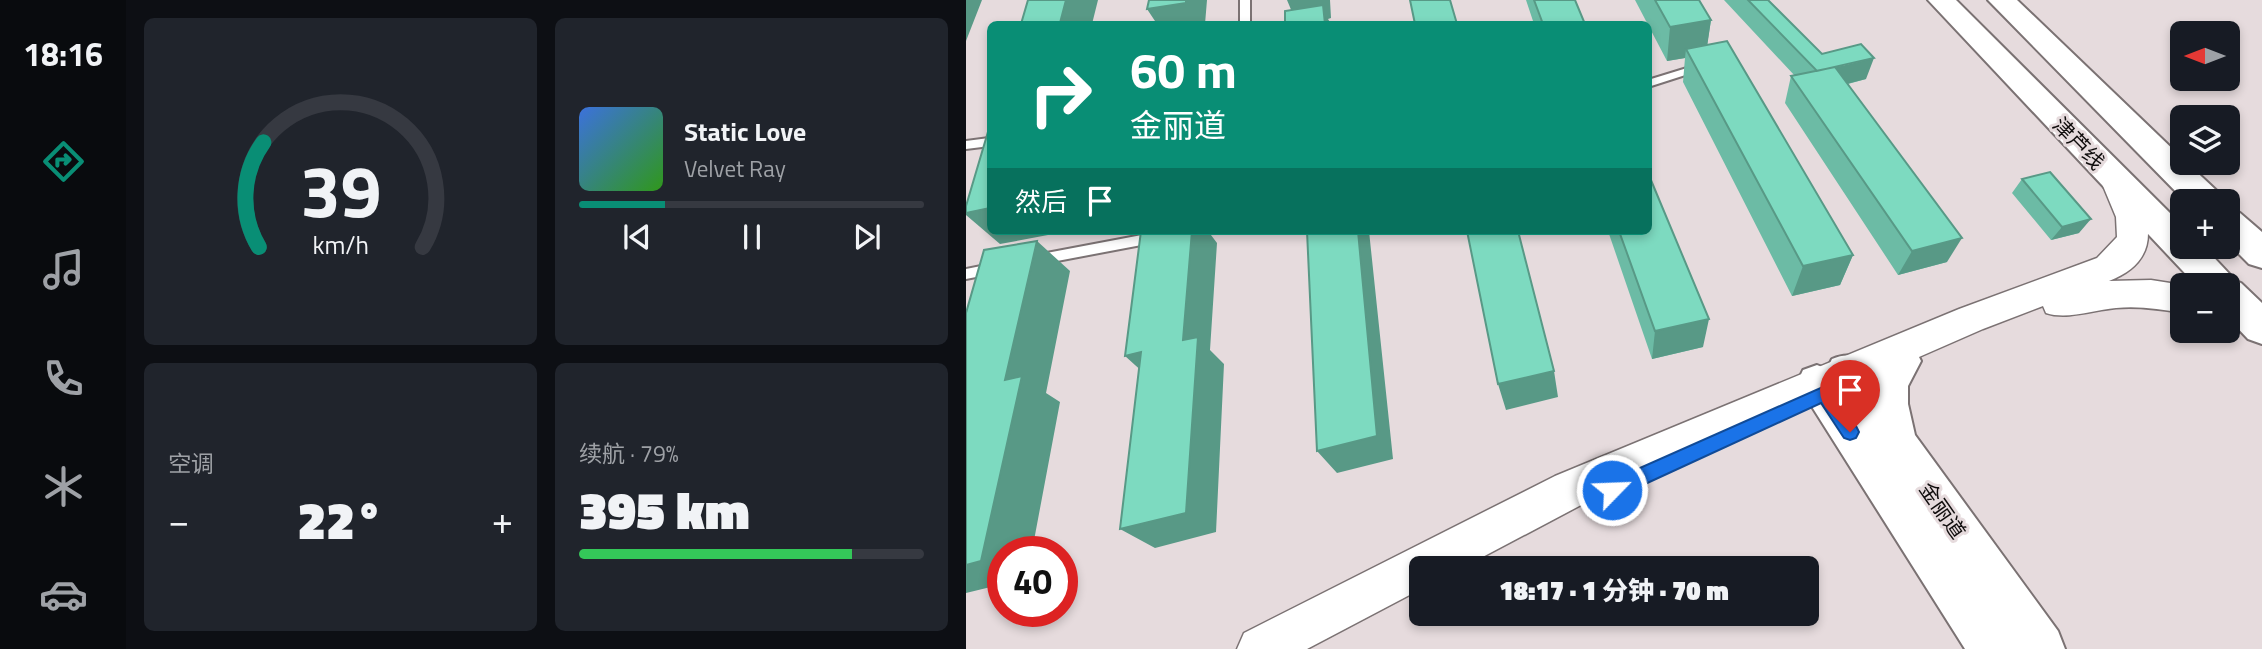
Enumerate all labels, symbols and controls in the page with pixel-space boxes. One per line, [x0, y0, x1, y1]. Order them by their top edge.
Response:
north arrow [2170, 21, 2240, 91]
map controls [2170, 21, 2240, 343]
text: 18:16 [23, 30, 103, 78]
text: 60 m [1130, 32, 1237, 107]
icon: right [1015, 49, 1106, 140]
text: 金丽道 [1130, 101, 1226, 149]
button: layers [2170, 105, 2240, 175]
street label: 津芦线 [2046, 109, 2112, 177]
text: Static Love [684, 112, 806, 151]
text: 39 [300, 136, 381, 246]
icon: directions [39, 137, 88, 186]
text: Velvet Ray [684, 151, 786, 186]
text: 然后 [1015, 182, 1067, 221]
icon: arrive [1081, 182, 1119, 220]
button: + [2170, 189, 2240, 259]
icon: previous [618, 218, 656, 256]
icon: pause [733, 218, 771, 256]
icon: next [848, 218, 886, 256]
text: km/h [312, 226, 369, 264]
icon: music [39, 245, 88, 294]
button: − [2170, 273, 2240, 343]
icon: phone [39, 354, 88, 403]
pin [1820, 360, 1880, 432]
icon: arrive [1831, 371, 1869, 409]
text: 续航 · 79% [579, 436, 679, 471]
text: 空调 [168, 446, 214, 481]
position arrow [1575, 453, 1649, 527]
icon: climate [39, 462, 88, 511]
text: 395 km [579, 470, 750, 549]
street label: 金丽道 [1912, 475, 1974, 545]
text: 22° [298, 480, 383, 559]
text: − [168, 491, 189, 549]
text: + [492, 491, 513, 549]
speed limit sign: 40 [987, 536, 1078, 627]
icon: car [39, 570, 88, 619]
text: 18:17 · 1 分钟 · 70 m [1499, 571, 1729, 610]

